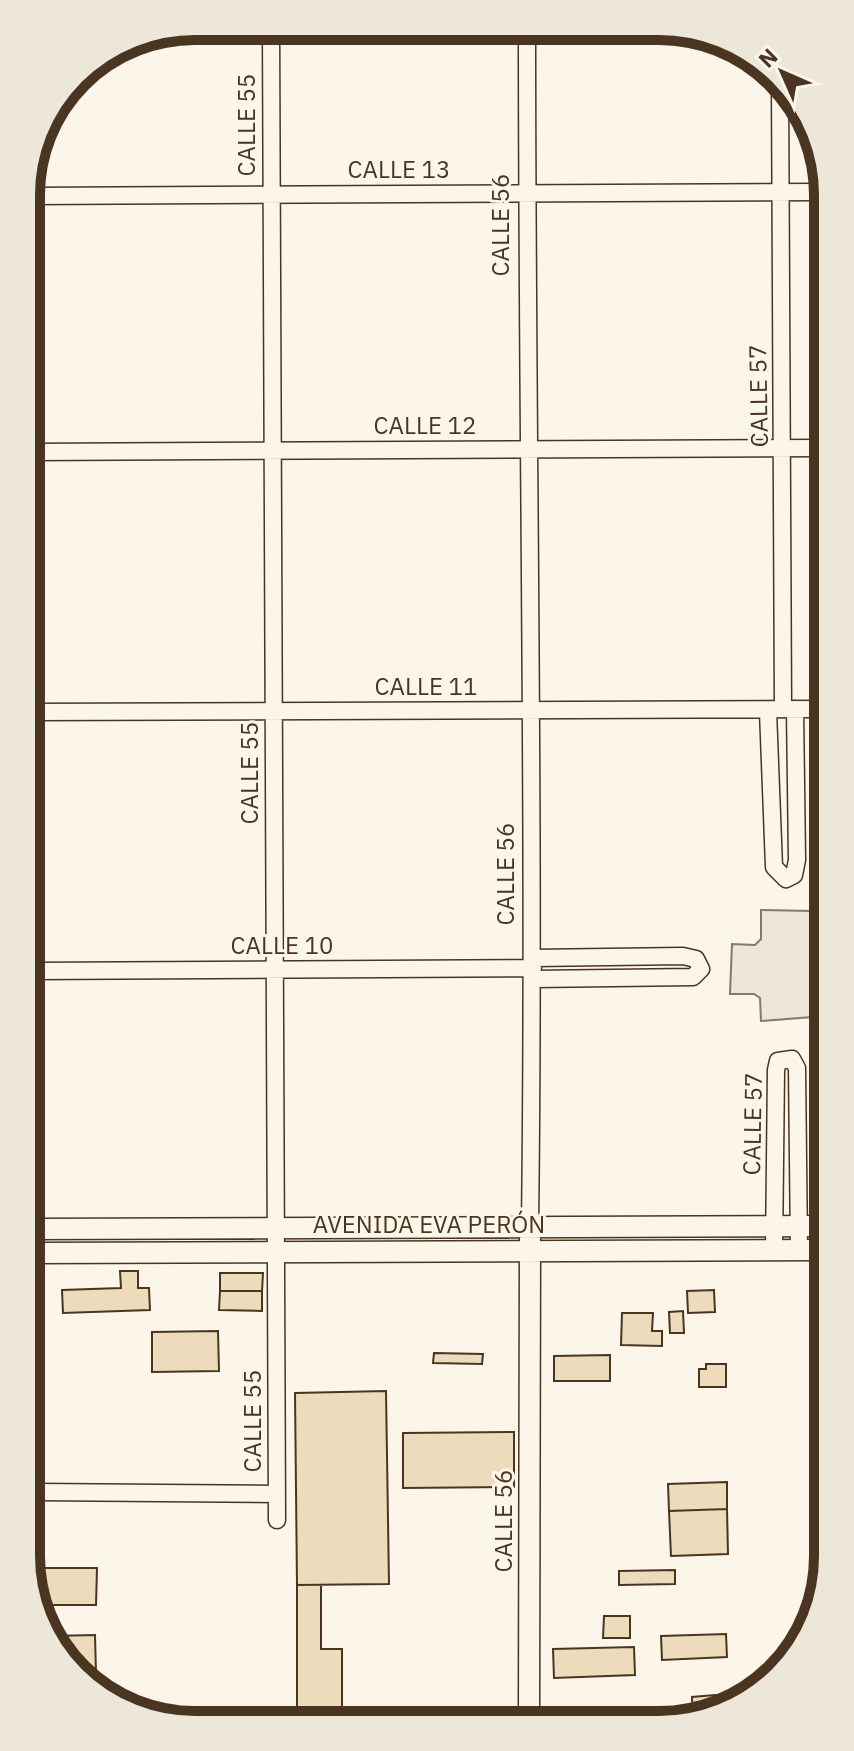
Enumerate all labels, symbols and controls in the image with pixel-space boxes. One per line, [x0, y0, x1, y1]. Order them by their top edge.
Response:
north arrow [742, 32, 822, 112]
text: N [752, 42, 783, 73]
street label: CALLE 55 [230, 74, 262, 176]
street label: CALLE 13 [348, 153, 450, 185]
street label: CALLE 56 [484, 174, 516, 276]
street label: CALLE 57 [741, 344, 775, 448]
street label: CALLE 12 [374, 409, 476, 441]
street label: CALLE 11 [375, 670, 477, 702]
street label: CALLE 55 [233, 722, 265, 824]
street label: CALLE 56 [489, 823, 521, 925]
street label: CALLE 10 [231, 929, 333, 961]
street label: CALLE 57 [735, 1072, 769, 1176]
street label: AVENIDA EVA PERÓN [313, 1208, 545, 1240]
street label: CALLE 55 [236, 1370, 268, 1472]
street label: CALLE 56 [487, 1470, 519, 1572]

